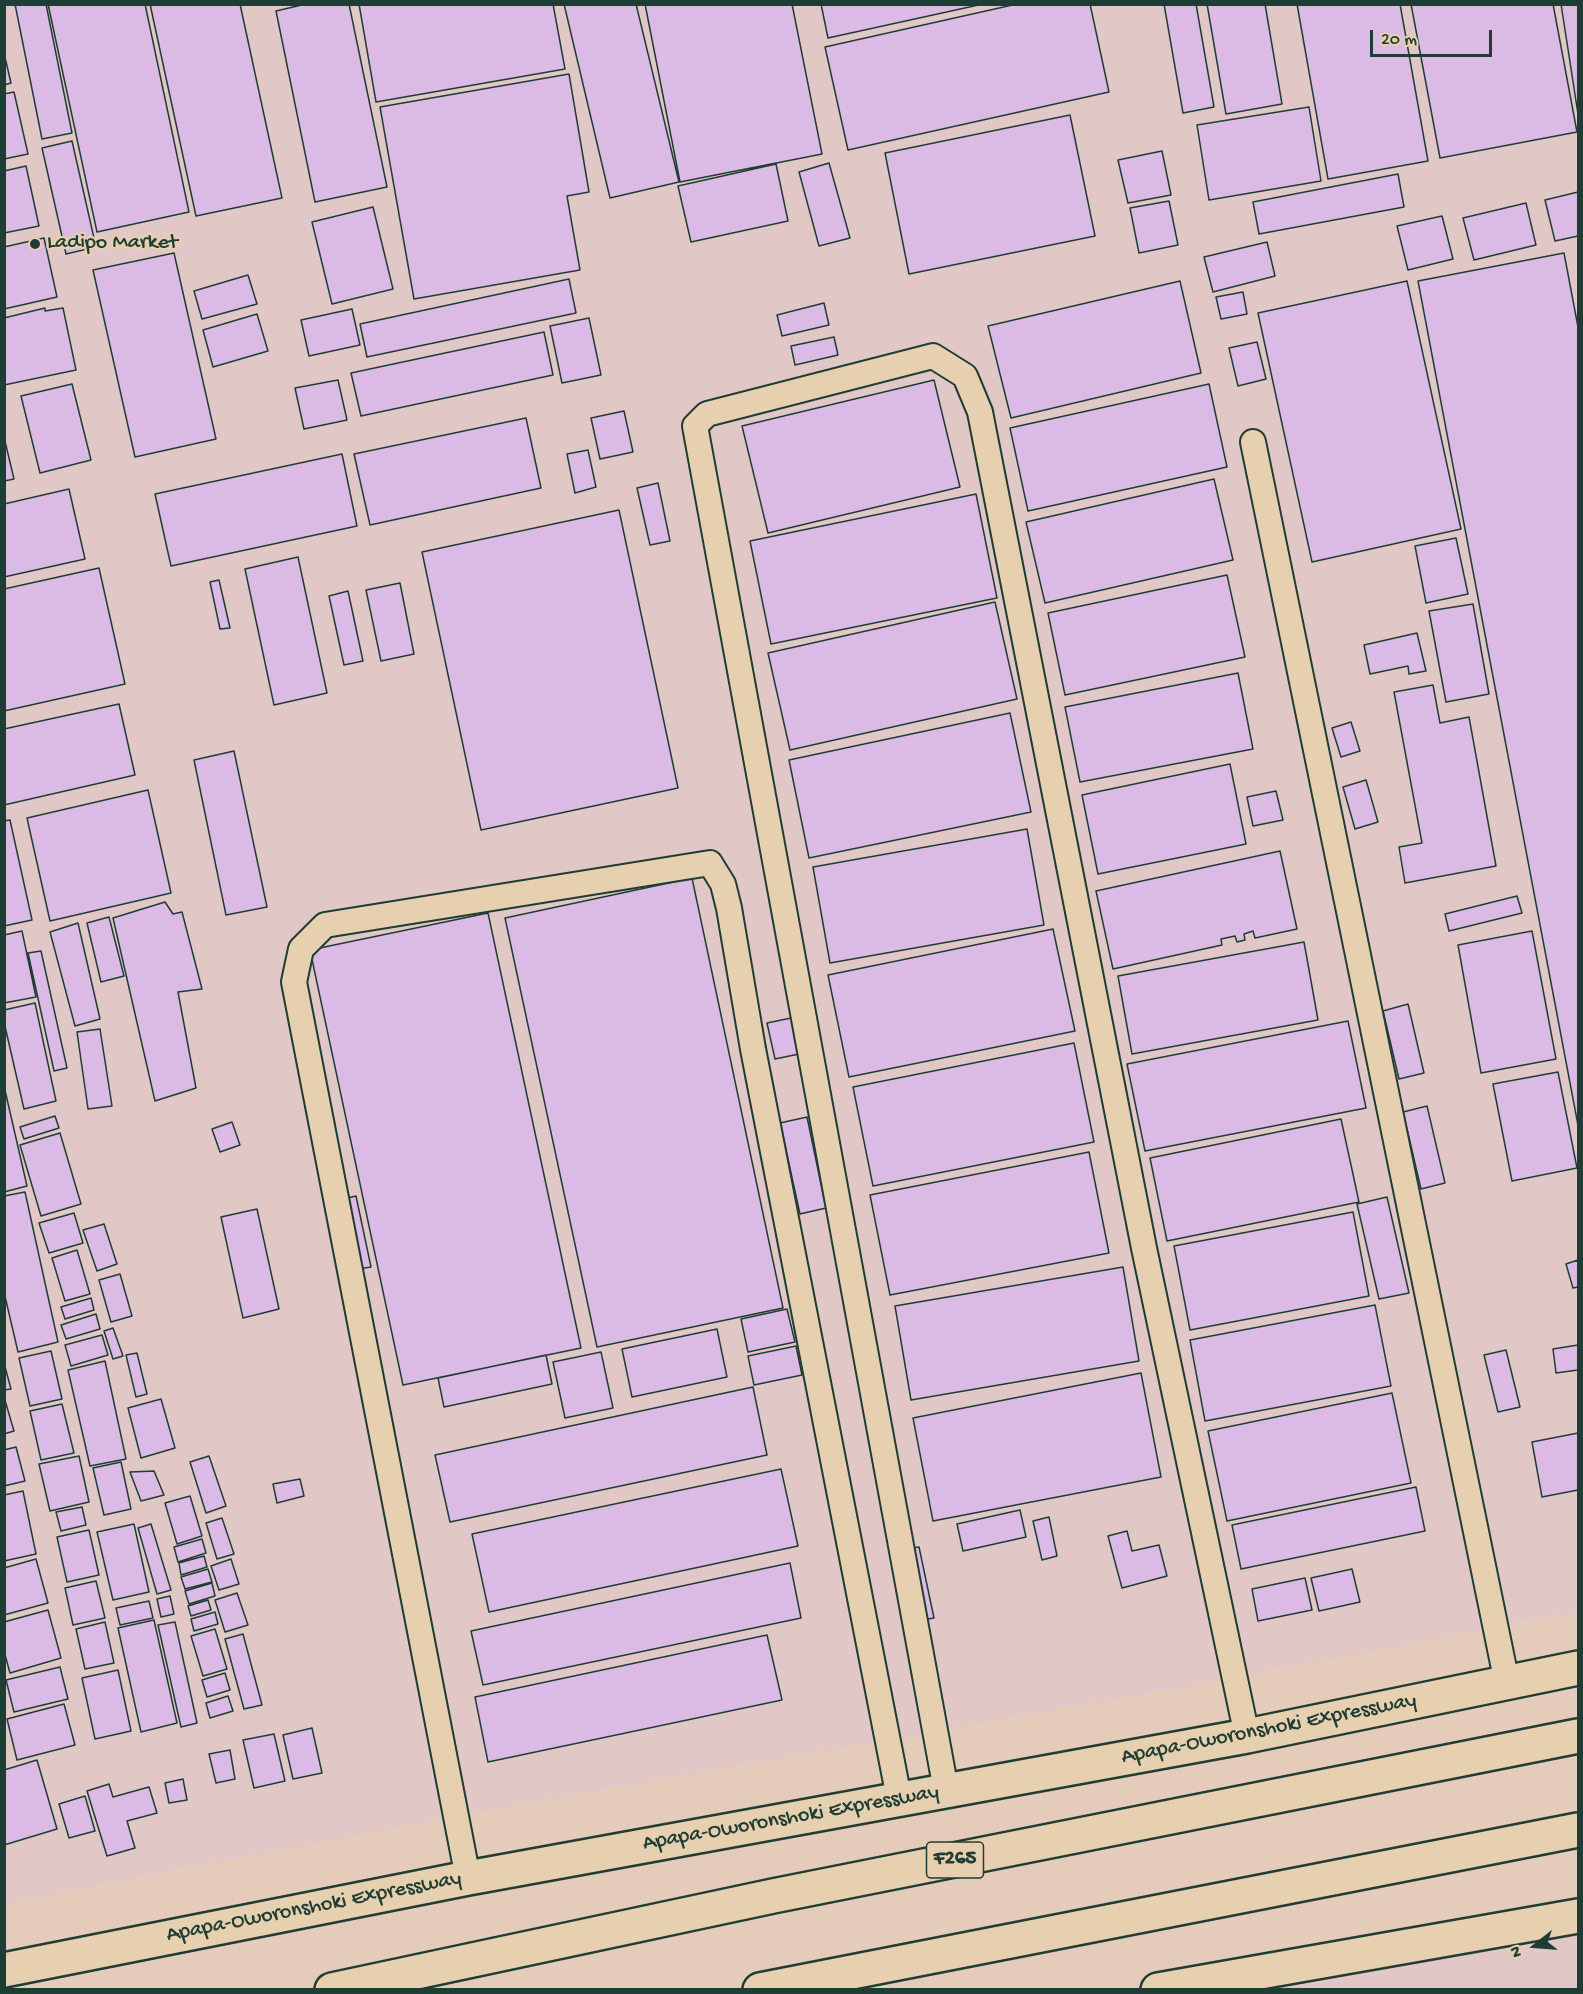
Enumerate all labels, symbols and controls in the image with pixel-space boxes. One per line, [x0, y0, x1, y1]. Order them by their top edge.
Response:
scale bar [1373, 18, 1494, 56]
text: 20 m [1381, 30, 1417, 51]
place label: Ladipo Market [47, 231, 178, 257]
marker: Ladipo Market [28, 237, 42, 251]
street label: Apapa-Oworonshoki Expressway [1119, 1688, 1419, 1772]
street label: Apapa-Oworonshoki Expressway [641, 1780, 941, 1858]
road number: F265 [926, 1842, 984, 1878]
street label: Apapa-Oworonshoki Expressway [164, 1866, 464, 1950]
north arrow [1505, 1916, 1565, 1976]
text: N [1507, 1944, 1528, 1959]

